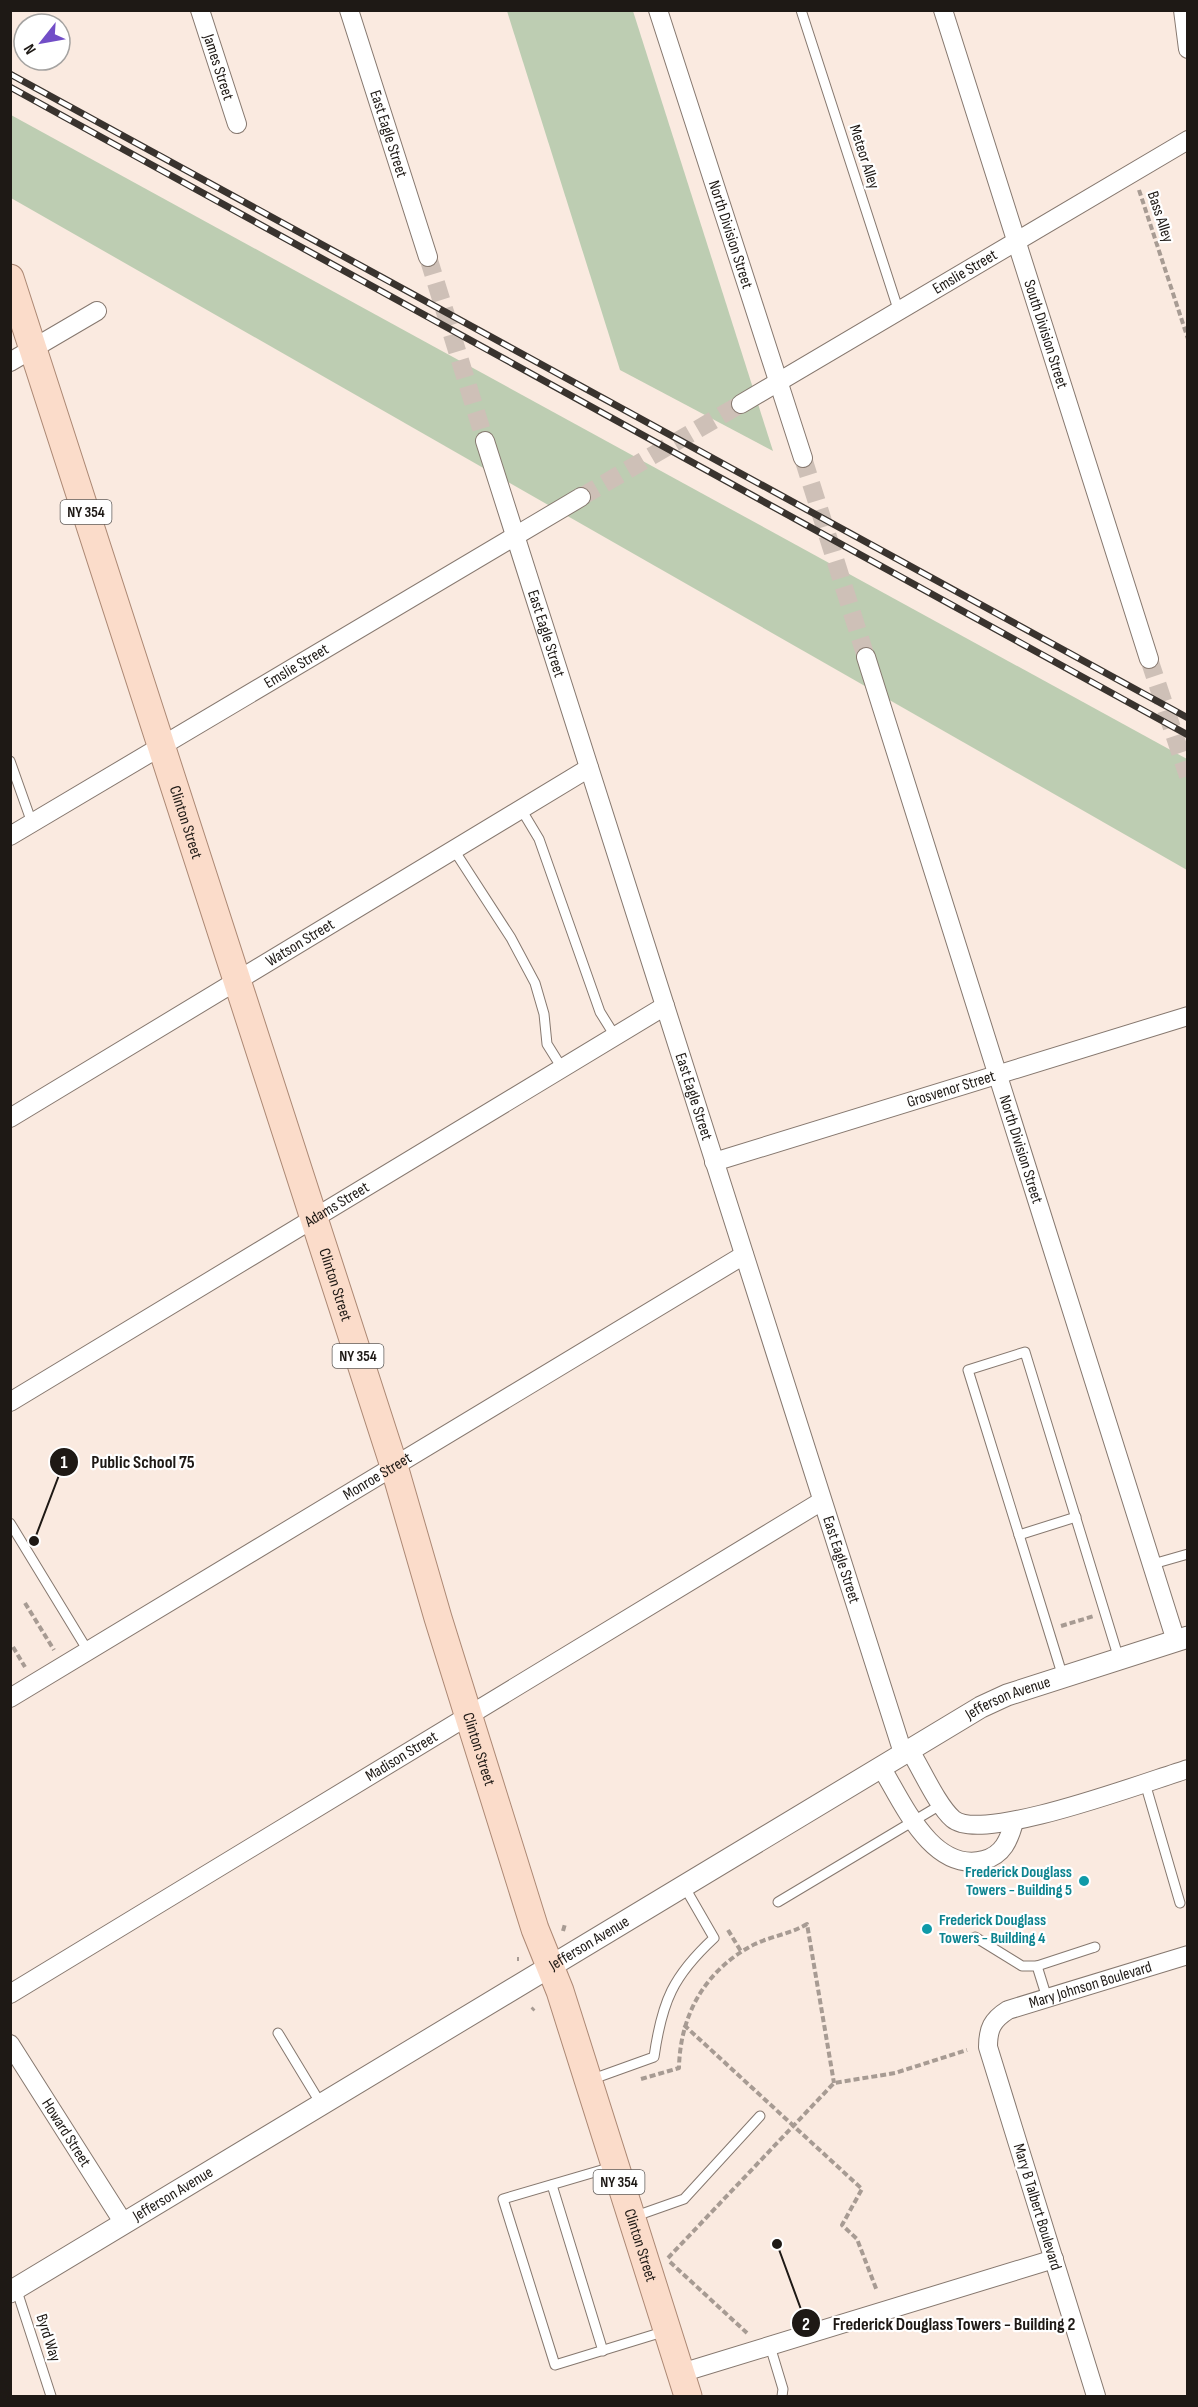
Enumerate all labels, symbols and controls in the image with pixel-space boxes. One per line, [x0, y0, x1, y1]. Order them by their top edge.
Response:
north arrow [12, 12, 72, 72]
street label: James Street [199, 31, 238, 103]
text: N [20, 40, 41, 58]
street label: East Eagle Street [366, 88, 411, 180]
street label: Meteor Alley [845, 123, 883, 191]
street label: North Division Street [704, 178, 757, 291]
street label: Bass Alley [1143, 189, 1177, 245]
street label: Emslie Street [929, 245, 1001, 298]
street label: South Division Street [1020, 277, 1072, 391]
road number: NY 354 [60, 500, 112, 524]
street label: East Eagle Street [524, 588, 569, 680]
street label: Emslie Street [261, 639, 332, 692]
street label: Clinton Street [165, 783, 207, 861]
street label: Watson Street [262, 915, 338, 971]
street label: East Eagle Street [671, 1051, 717, 1143]
street label: Grosvenor Street [904, 1066, 998, 1112]
street label: North Division Street [995, 1093, 1047, 1206]
street label: Adams Street [300, 1178, 373, 1232]
street label: Clinton Street [315, 1246, 356, 1324]
road number: NY 354 [332, 1344, 384, 1368]
callout: Public School 75 [49, 1444, 207, 1480]
street label: Monroe Street [340, 1448, 415, 1504]
text: 1 [60, 1452, 68, 1473]
text: Public School 75 [91, 1452, 195, 1473]
street label: East Eagle Street [819, 1514, 864, 1606]
street label: Jefferson Avenue [961, 1672, 1053, 1724]
street label: Clinton Street [459, 1710, 499, 1788]
street label: Madison Street [362, 1727, 441, 1785]
place label: Frederick Douglass Towers - Building 5 [965, 1863, 1072, 1900]
marker: Frederick Douglass Towers - Building 5 [1077, 1874, 1091, 1888]
place label: Frederick Douglass Towers - Building 4 [939, 1911, 1046, 1948]
street label: Jefferson Avenue [545, 1912, 633, 1975]
marker: Frederick Douglass Towers - Building 4 [920, 1922, 934, 1936]
street label: Mary Johnson Boulevard [1027, 1957, 1154, 2013]
street label: Howard Street [38, 2095, 95, 2170]
street label: Mary B Talbert Boulevard [1009, 2141, 1065, 2273]
street label: Jefferson Avenue [128, 2163, 216, 2226]
road number: NY 354 [594, 2170, 644, 2194]
street label: Clinton Street [620, 2206, 661, 2284]
callout: Frederick Douglass Towers - Building 2 [791, 2305, 1087, 2341]
street label: Byrd Way [31, 2312, 65, 2364]
text: 2 [802, 2314, 810, 2335]
text: Frederick Douglass Towers - Building 2 [833, 2314, 1075, 2335]

